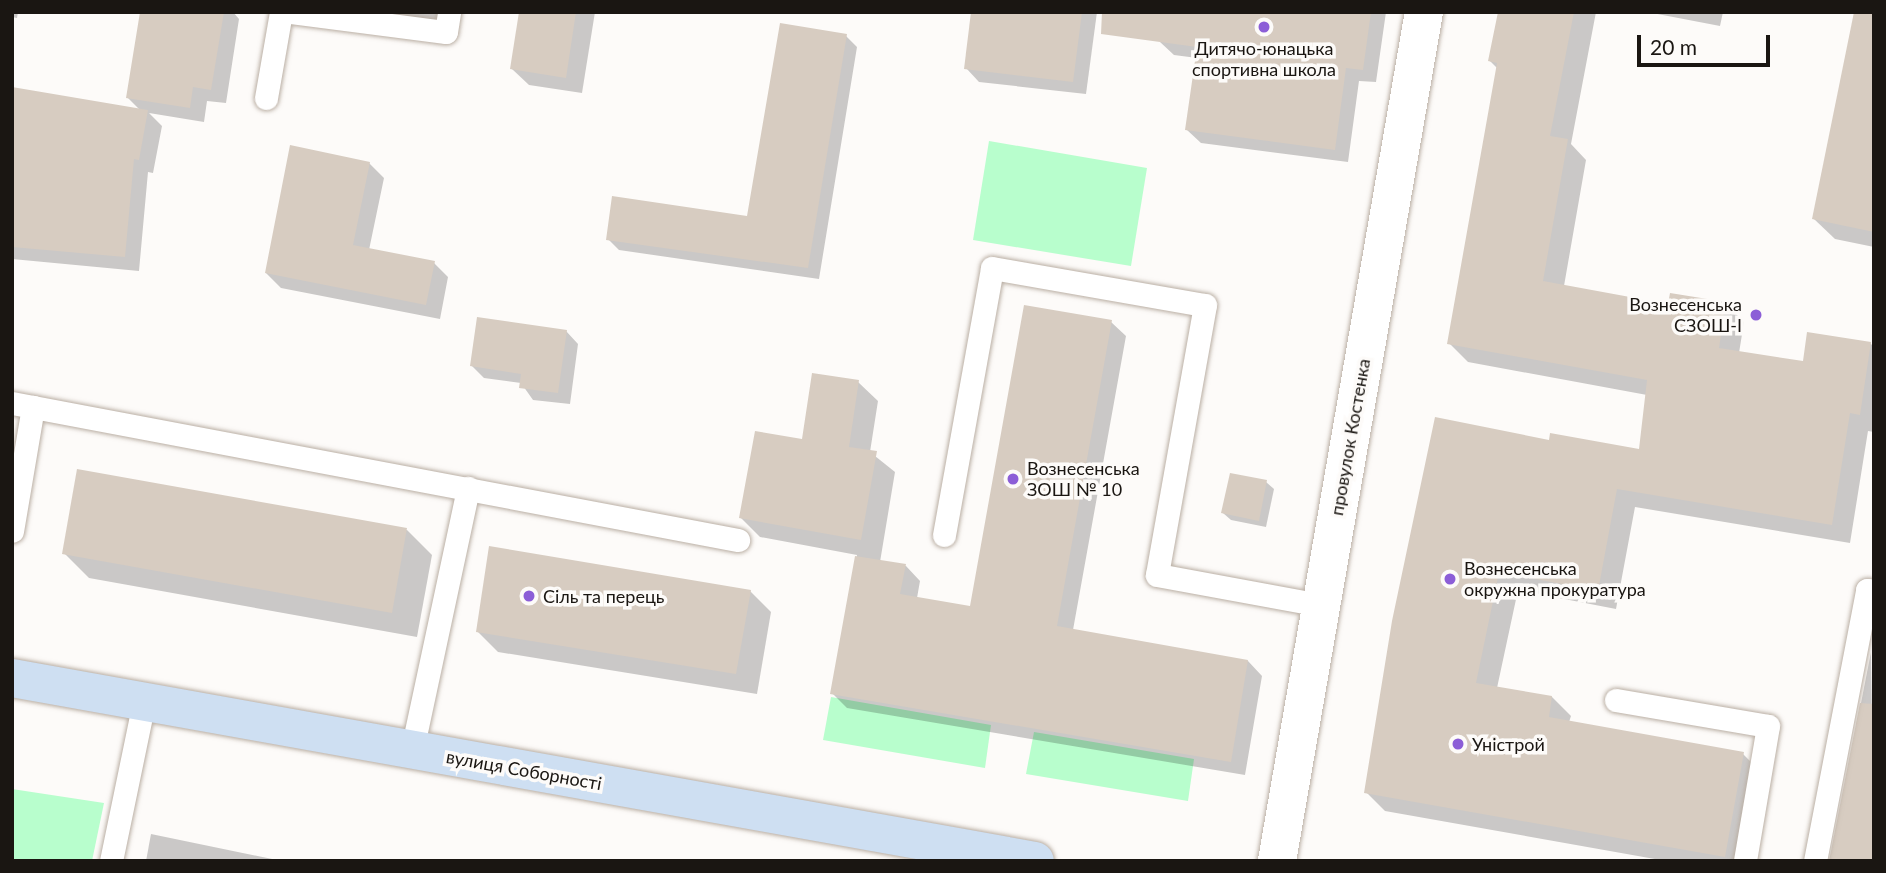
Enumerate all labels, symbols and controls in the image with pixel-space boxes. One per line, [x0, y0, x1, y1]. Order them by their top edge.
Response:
marker: Дитячо-юнацька спортивна школа [1256, 19, 1272, 35]
scale bar [1641, 21, 1774, 65]
text: 20 m [1650, 34, 1697, 59]
place label: Дитячо-юнацька спортивна школа [1192, 38, 1336, 80]
place label: Вознесенська СЗОШ-І [1629, 294, 1742, 336]
marker: Вознесенська СЗОШ-І [1748, 307, 1764, 323]
street label: провулок Костенка [1326, 357, 1374, 517]
place label: Вознесенська ЗОШ № 10 [1027, 458, 1140, 500]
marker: Вознесенська ЗОШ № 10 [1005, 471, 1021, 487]
place label: Вознесенська окружна прокуратура [1464, 558, 1646, 600]
marker: Вознесенська окружна прокуратура [1442, 571, 1458, 587]
place label: Сіль та перець [543, 585, 664, 607]
marker: Сіль та перець [521, 588, 537, 604]
place label: Уністрой [1472, 733, 1545, 755]
marker: Уністрой [1450, 736, 1466, 752]
street label: вулиця Соборності [445, 746, 603, 794]

